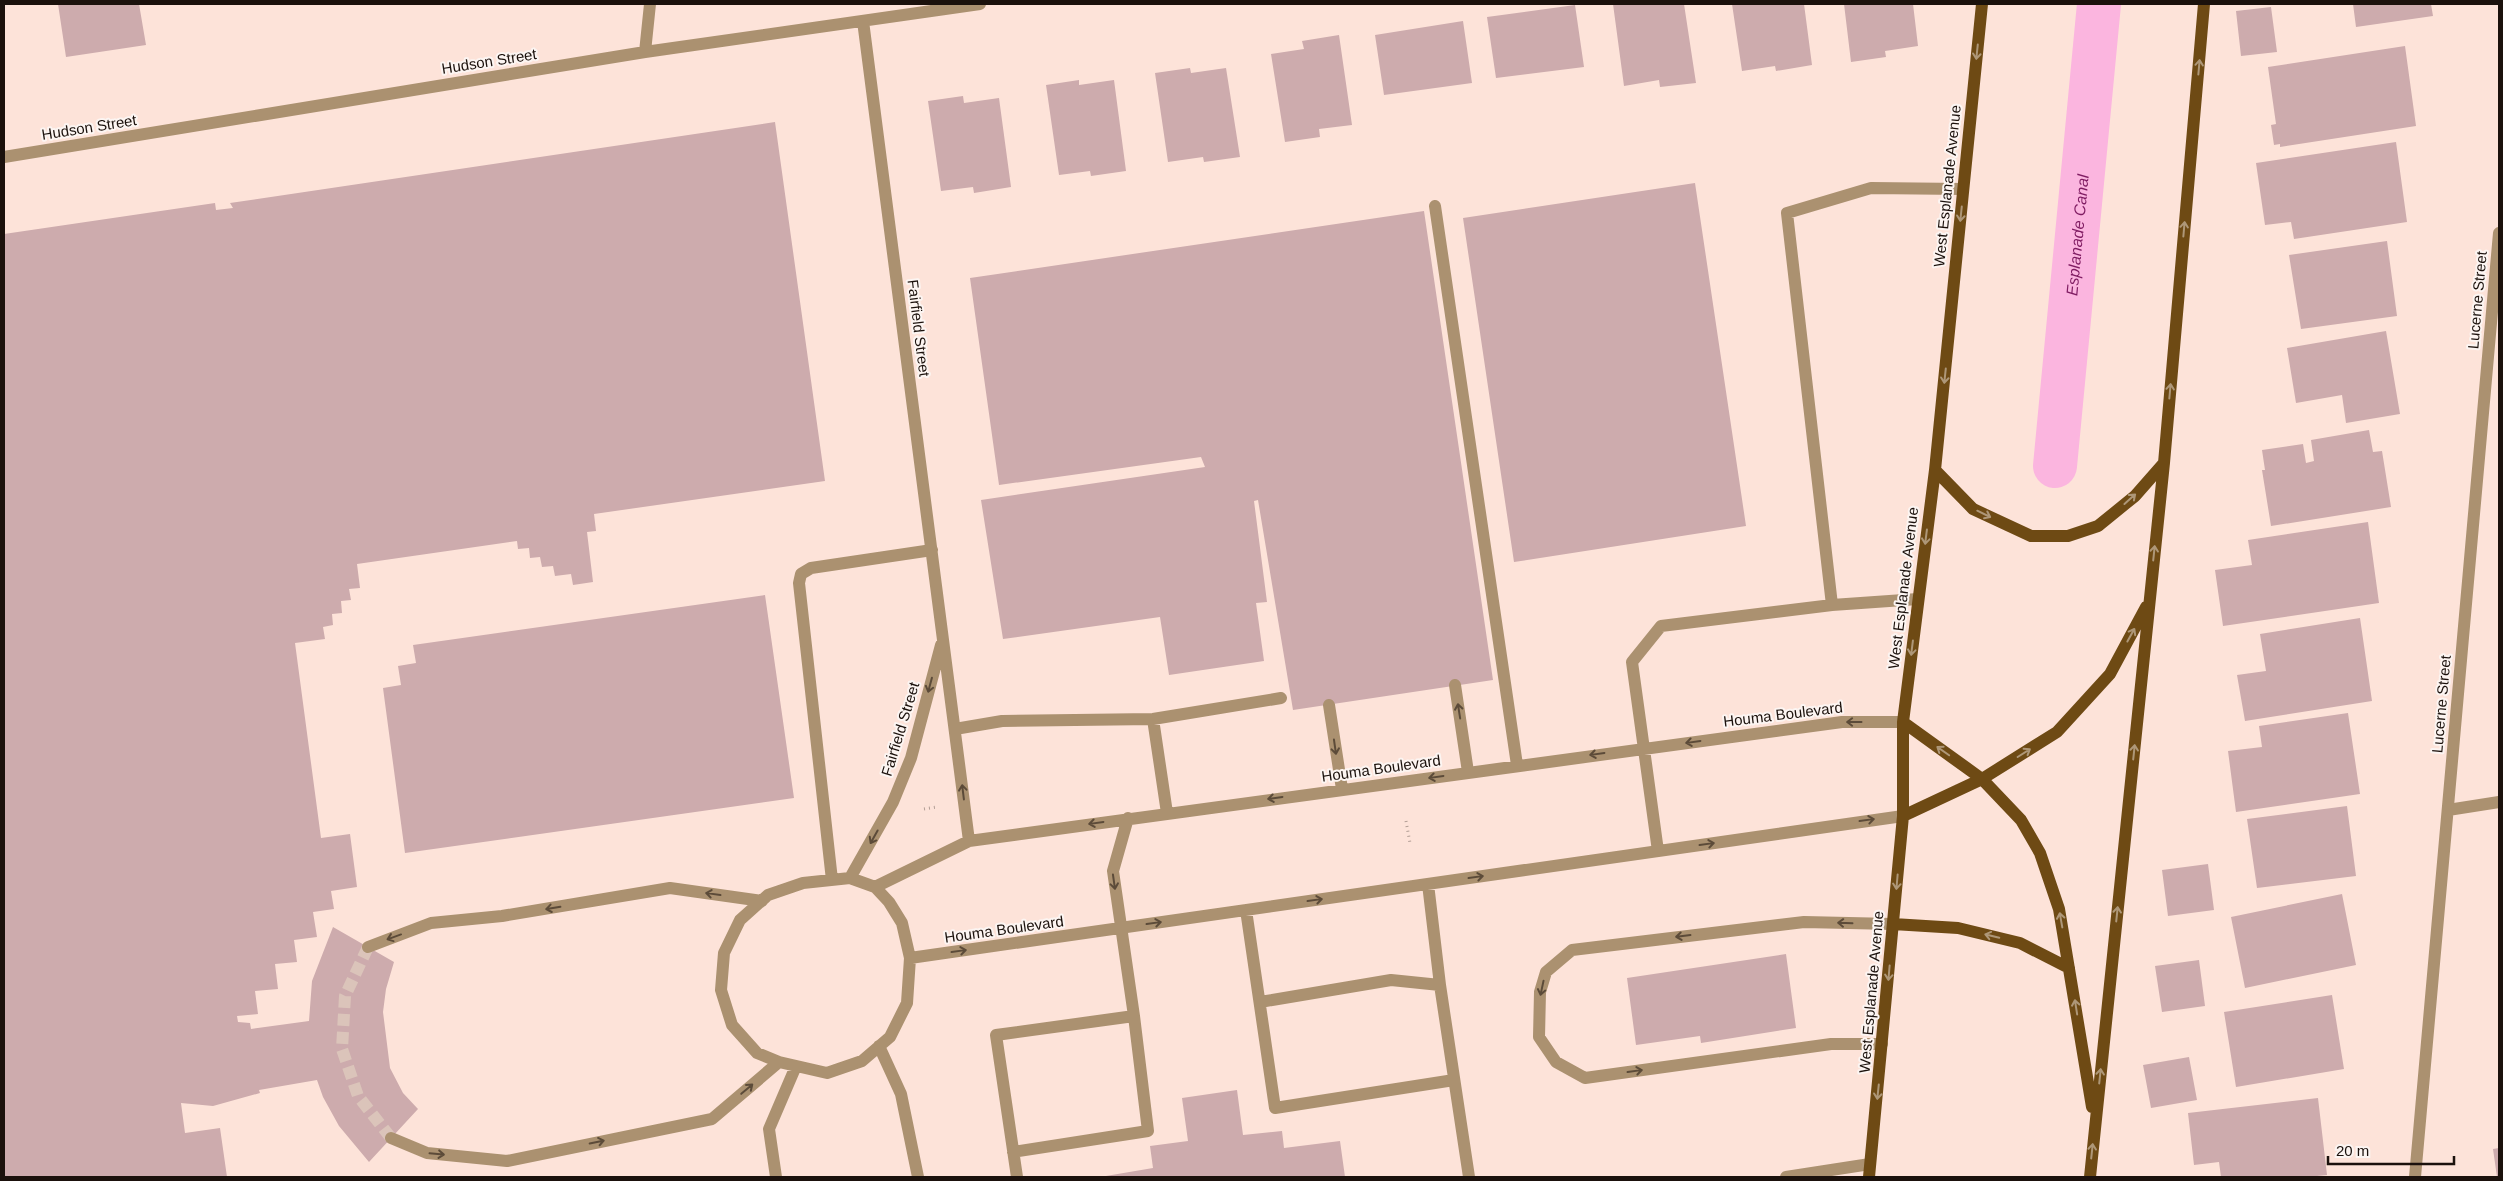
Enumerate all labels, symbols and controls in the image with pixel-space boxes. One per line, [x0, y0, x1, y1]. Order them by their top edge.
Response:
one-way arrow [1972, 44, 1982, 60]
street label: Hudson Street [440, 45, 539, 77]
one-way arrow [2194, 60, 2204, 76]
street label: West Esplanade Avenue [1930, 104, 1964, 268]
street label: Hudson Street [40, 111, 139, 143]
water label: Esplanade Canal [2063, 173, 2091, 297]
one-way arrow [1956, 206, 1966, 222]
one-way arrow [2180, 222, 2189, 238]
street label: Lucerne Street [2464, 249, 2490, 350]
street label: Fairfield Street [905, 279, 933, 378]
one-way arrow [1940, 367, 1949, 383]
one-way arrow [2165, 383, 2175, 399]
one-way arrow [2123, 494, 2136, 505]
street label: West Esplanade Avenue [1885, 506, 1921, 670]
one-way arrow [1976, 510, 1991, 519]
one-way arrow [1921, 529, 1931, 545]
one-way arrow [2149, 545, 2159, 561]
one-way arrow [2126, 627, 2136, 642]
one-way arrow [1907, 639, 1917, 655]
street label: Lucerne Street [2428, 653, 2454, 754]
one-way arrow [925, 677, 934, 693]
street label: Fairfield Street [878, 679, 923, 778]
street label: Houma Boulevard [1722, 698, 1844, 730]
one-way arrow [1454, 704, 1464, 720]
one-way arrow [1846, 717, 1862, 726]
one-way arrow [1685, 737, 1701, 747]
one-way arrow [1331, 739, 1341, 755]
one-way arrow [1937, 745, 1950, 756]
one-way arrow [2129, 745, 2139, 761]
one-way arrow [2016, 748, 2030, 758]
one-way arrow [1589, 750, 1605, 760]
street label: Houma Boulevard [1320, 751, 1442, 785]
one-way arrow [1428, 772, 1444, 782]
one-way arrow [958, 784, 968, 800]
one-way arrow [1267, 794, 1283, 804]
one-way arrow [1859, 815, 1875, 825]
one-way arrow [1089, 818, 1105, 828]
one-way arrow [869, 829, 879, 844]
one-way arrow [1698, 838, 1714, 848]
one-way arrow [1468, 872, 1484, 882]
one-way arrow [1892, 873, 1902, 889]
one-way arrow [1110, 874, 1120, 890]
one-way arrow [706, 889, 722, 899]
one-way arrow [1307, 895, 1323, 905]
one-way arrow [545, 903, 561, 913]
one-way arrow [2112, 906, 2122, 922]
street label: West Esplanade Avenue [1855, 910, 1887, 1074]
street label: Houma Boulevard [943, 912, 1065, 946]
one-way arrow [2055, 913, 2065, 929]
one-way arrow [1146, 918, 1162, 928]
one-way arrow [1837, 918, 1853, 928]
one-way arrow [1985, 931, 2001, 940]
one-way arrow [1675, 932, 1691, 942]
one-way arrow [387, 933, 402, 942]
one-way arrow [950, 946, 966, 956]
one-way arrow [1884, 964, 1894, 980]
one-way arrow [1537, 980, 1546, 996]
one-way arrow [2070, 999, 2080, 1015]
one-way arrow [1627, 1066, 1643, 1076]
one-way arrow [2095, 1068, 2105, 1084]
one-way arrow [740, 1084, 753, 1095]
one-way arrow [1873, 1084, 1882, 1100]
scale bar [2328, 1134, 2454, 1166]
one-way arrow [589, 1137, 605, 1146]
text: 20 m [2336, 1142, 2369, 1159]
one-way arrow [2087, 1143, 2097, 1159]
one-way arrow [429, 1149, 445, 1159]

